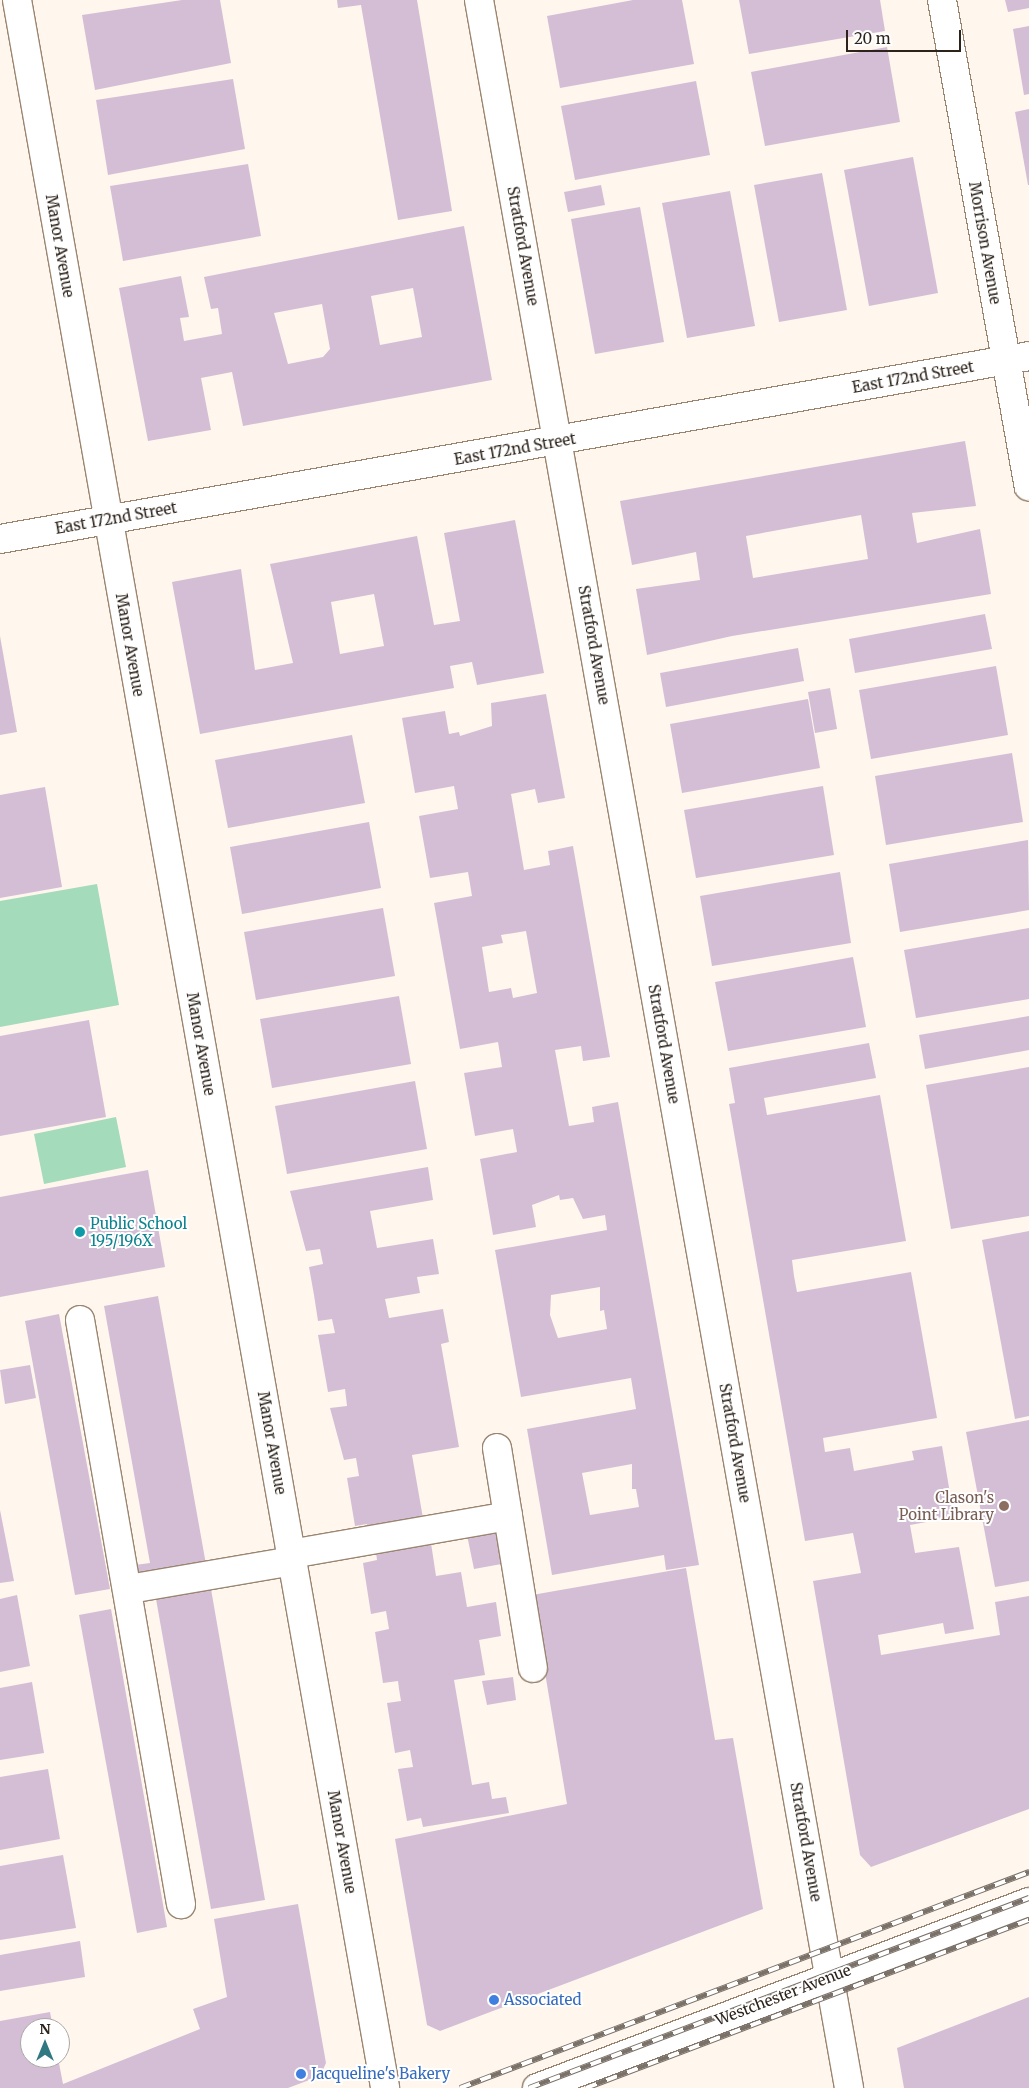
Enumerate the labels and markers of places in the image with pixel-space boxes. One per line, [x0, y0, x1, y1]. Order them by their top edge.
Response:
place label: Public School 195/196X [90, 1214, 187, 1249]
marker: Public School 195/196X [74, 1226, 86, 1238]
place label: Clason's Point Library [899, 1488, 994, 1523]
marker: Clason's Point Library [998, 1500, 1010, 1512]
place label: Associated [504, 1991, 581, 2009]
marker: Associated [488, 1994, 500, 2006]
place label: Jacqueline's Bakery [311, 2065, 450, 2083]
marker: Jacqueline's Bakery [295, 2068, 307, 2080]

